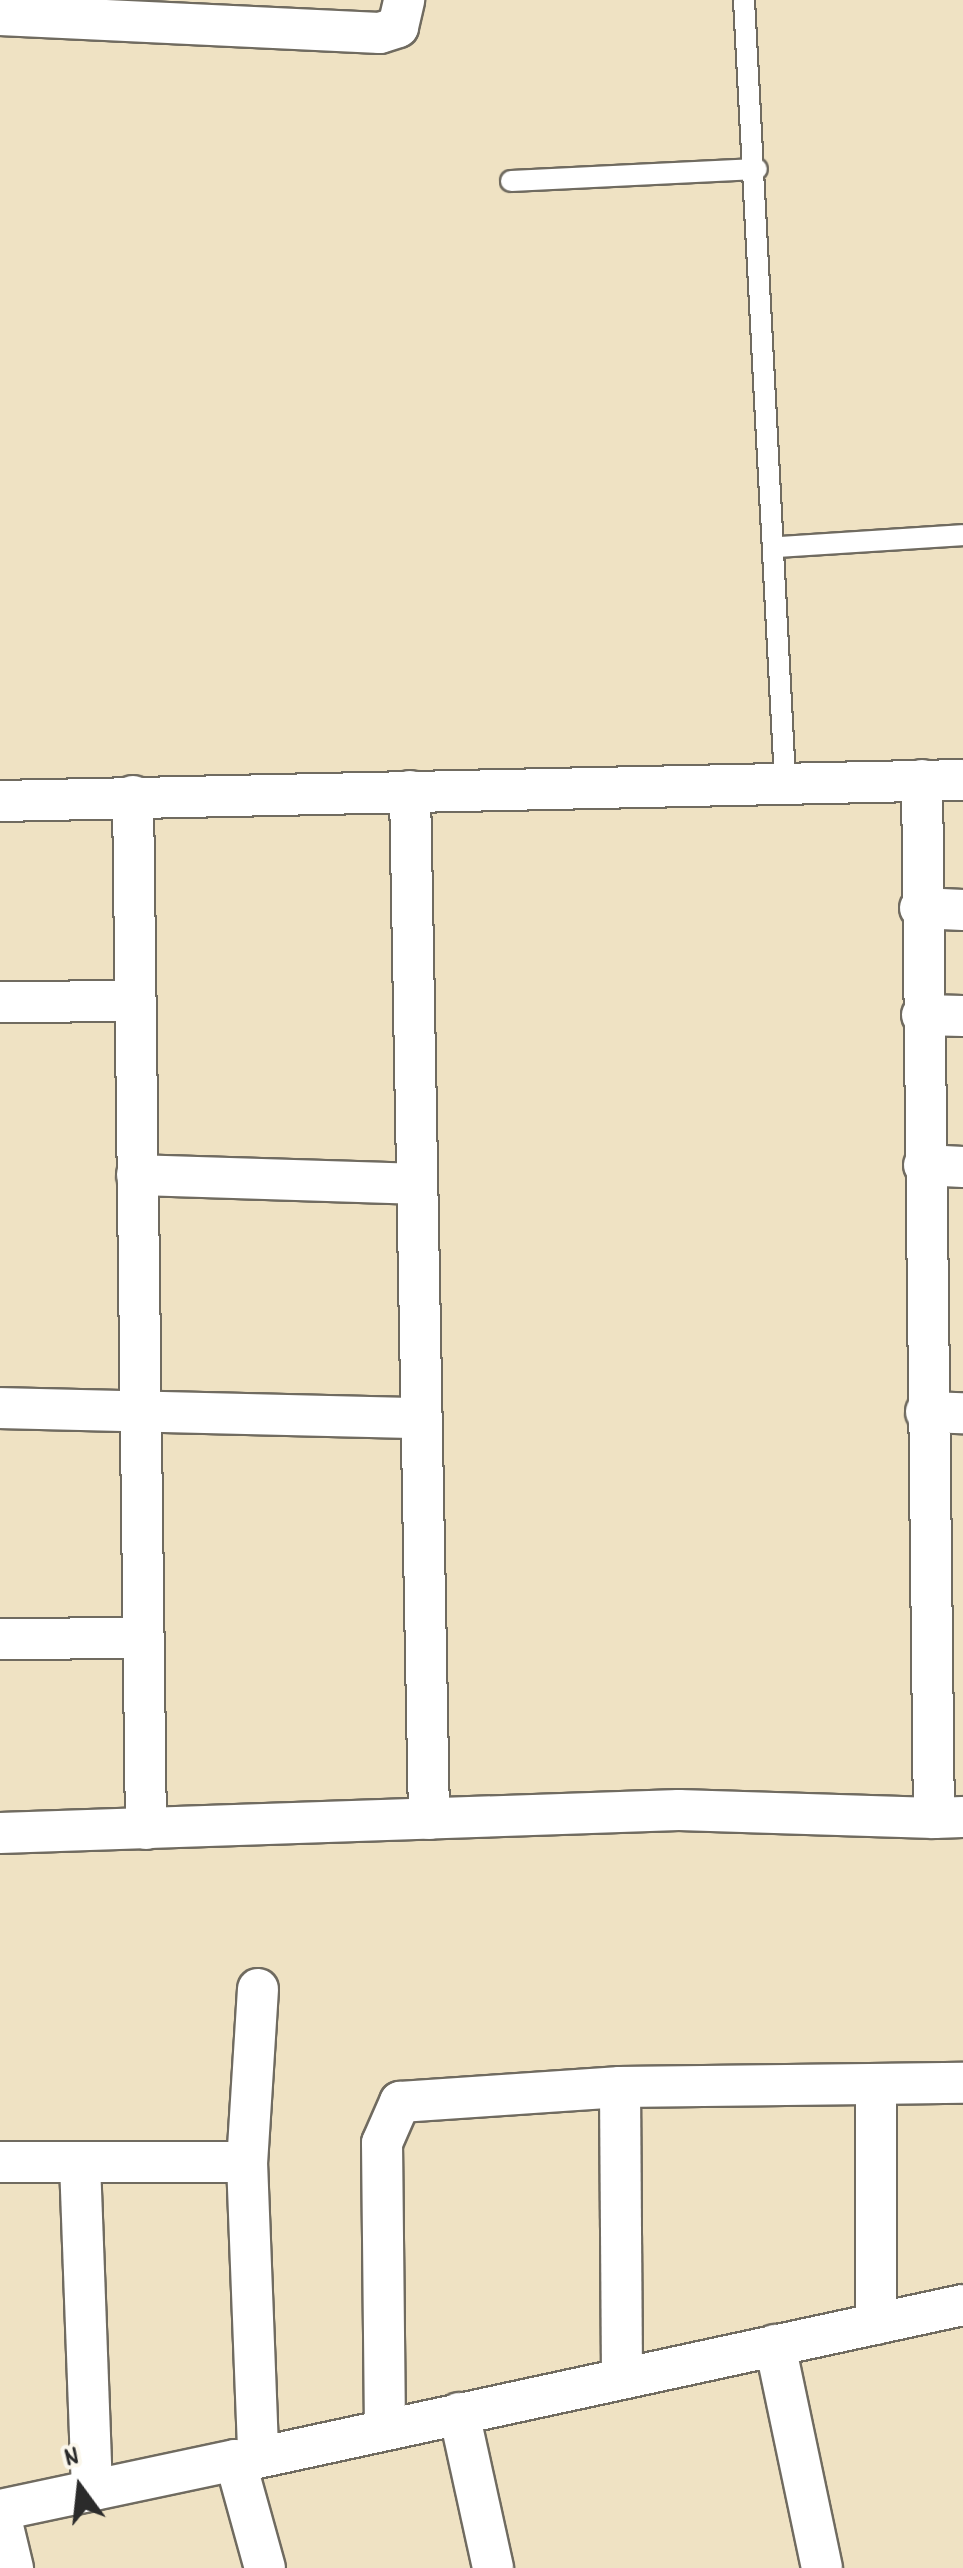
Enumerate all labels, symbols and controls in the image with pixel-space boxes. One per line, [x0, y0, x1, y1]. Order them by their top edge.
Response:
north arrow [30, 2438, 130, 2538]
text: N [60, 2438, 84, 2480]

